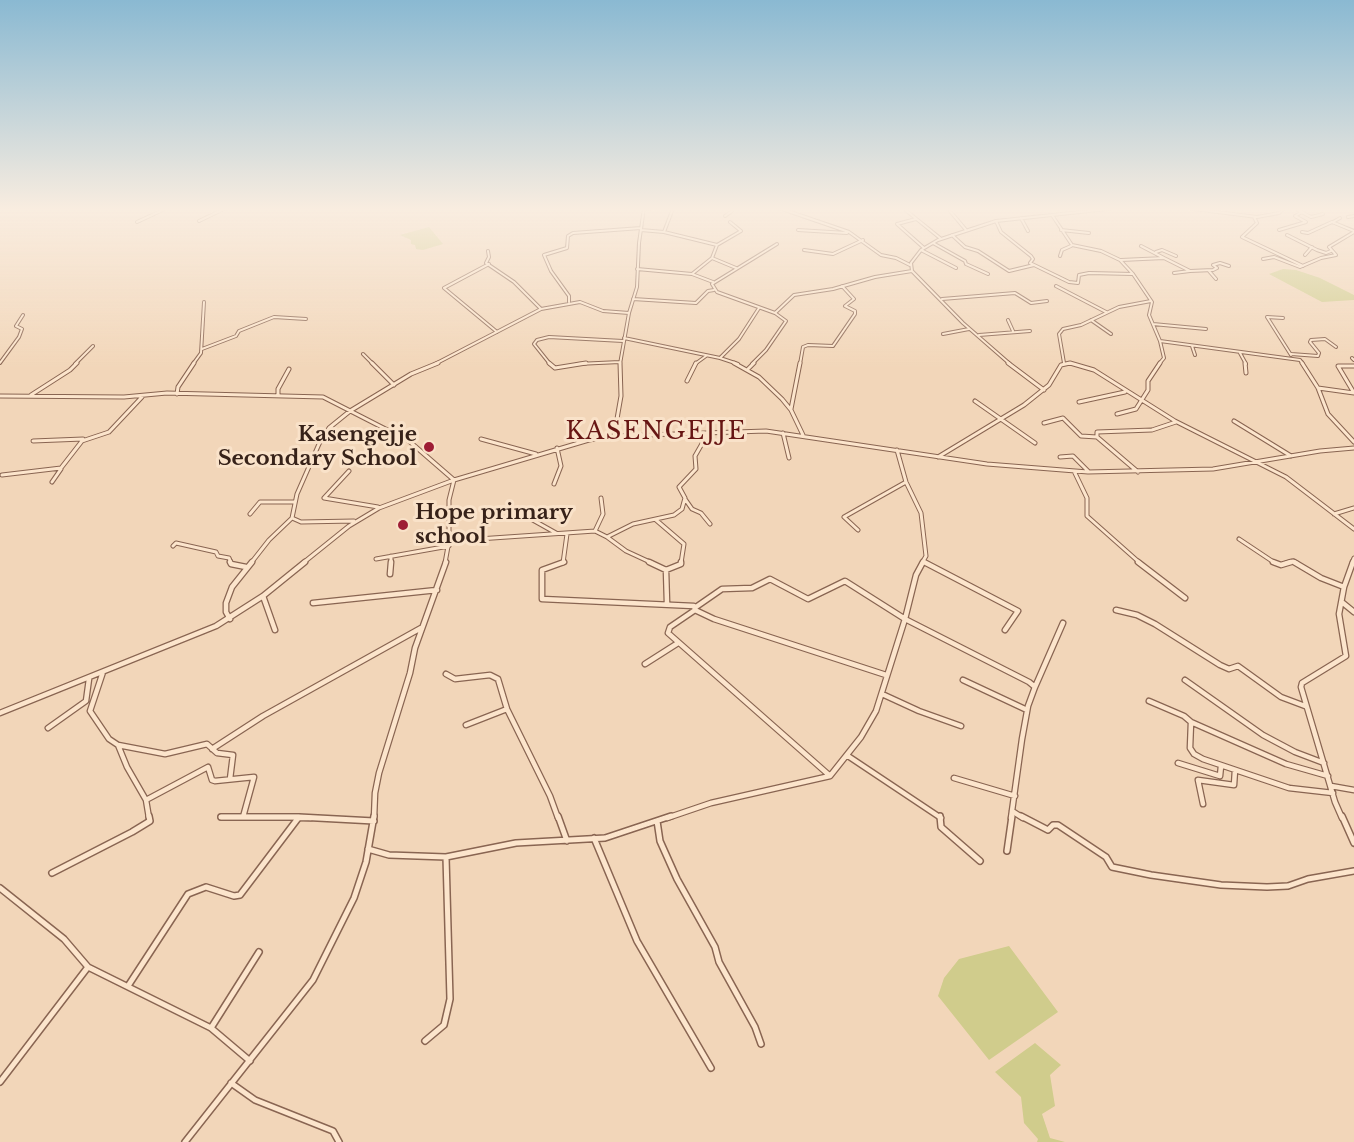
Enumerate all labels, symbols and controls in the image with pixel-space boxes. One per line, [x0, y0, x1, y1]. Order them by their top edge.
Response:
district label: KASENGEJJE [565, 418, 747, 446]
place label: Kasengejje Secondary School [218, 422, 417, 472]
marker: Kasengejje Secondary School [422, 440, 436, 454]
place label: Hope primary school [415, 500, 573, 550]
marker: Hope primary school [396, 518, 410, 532]

